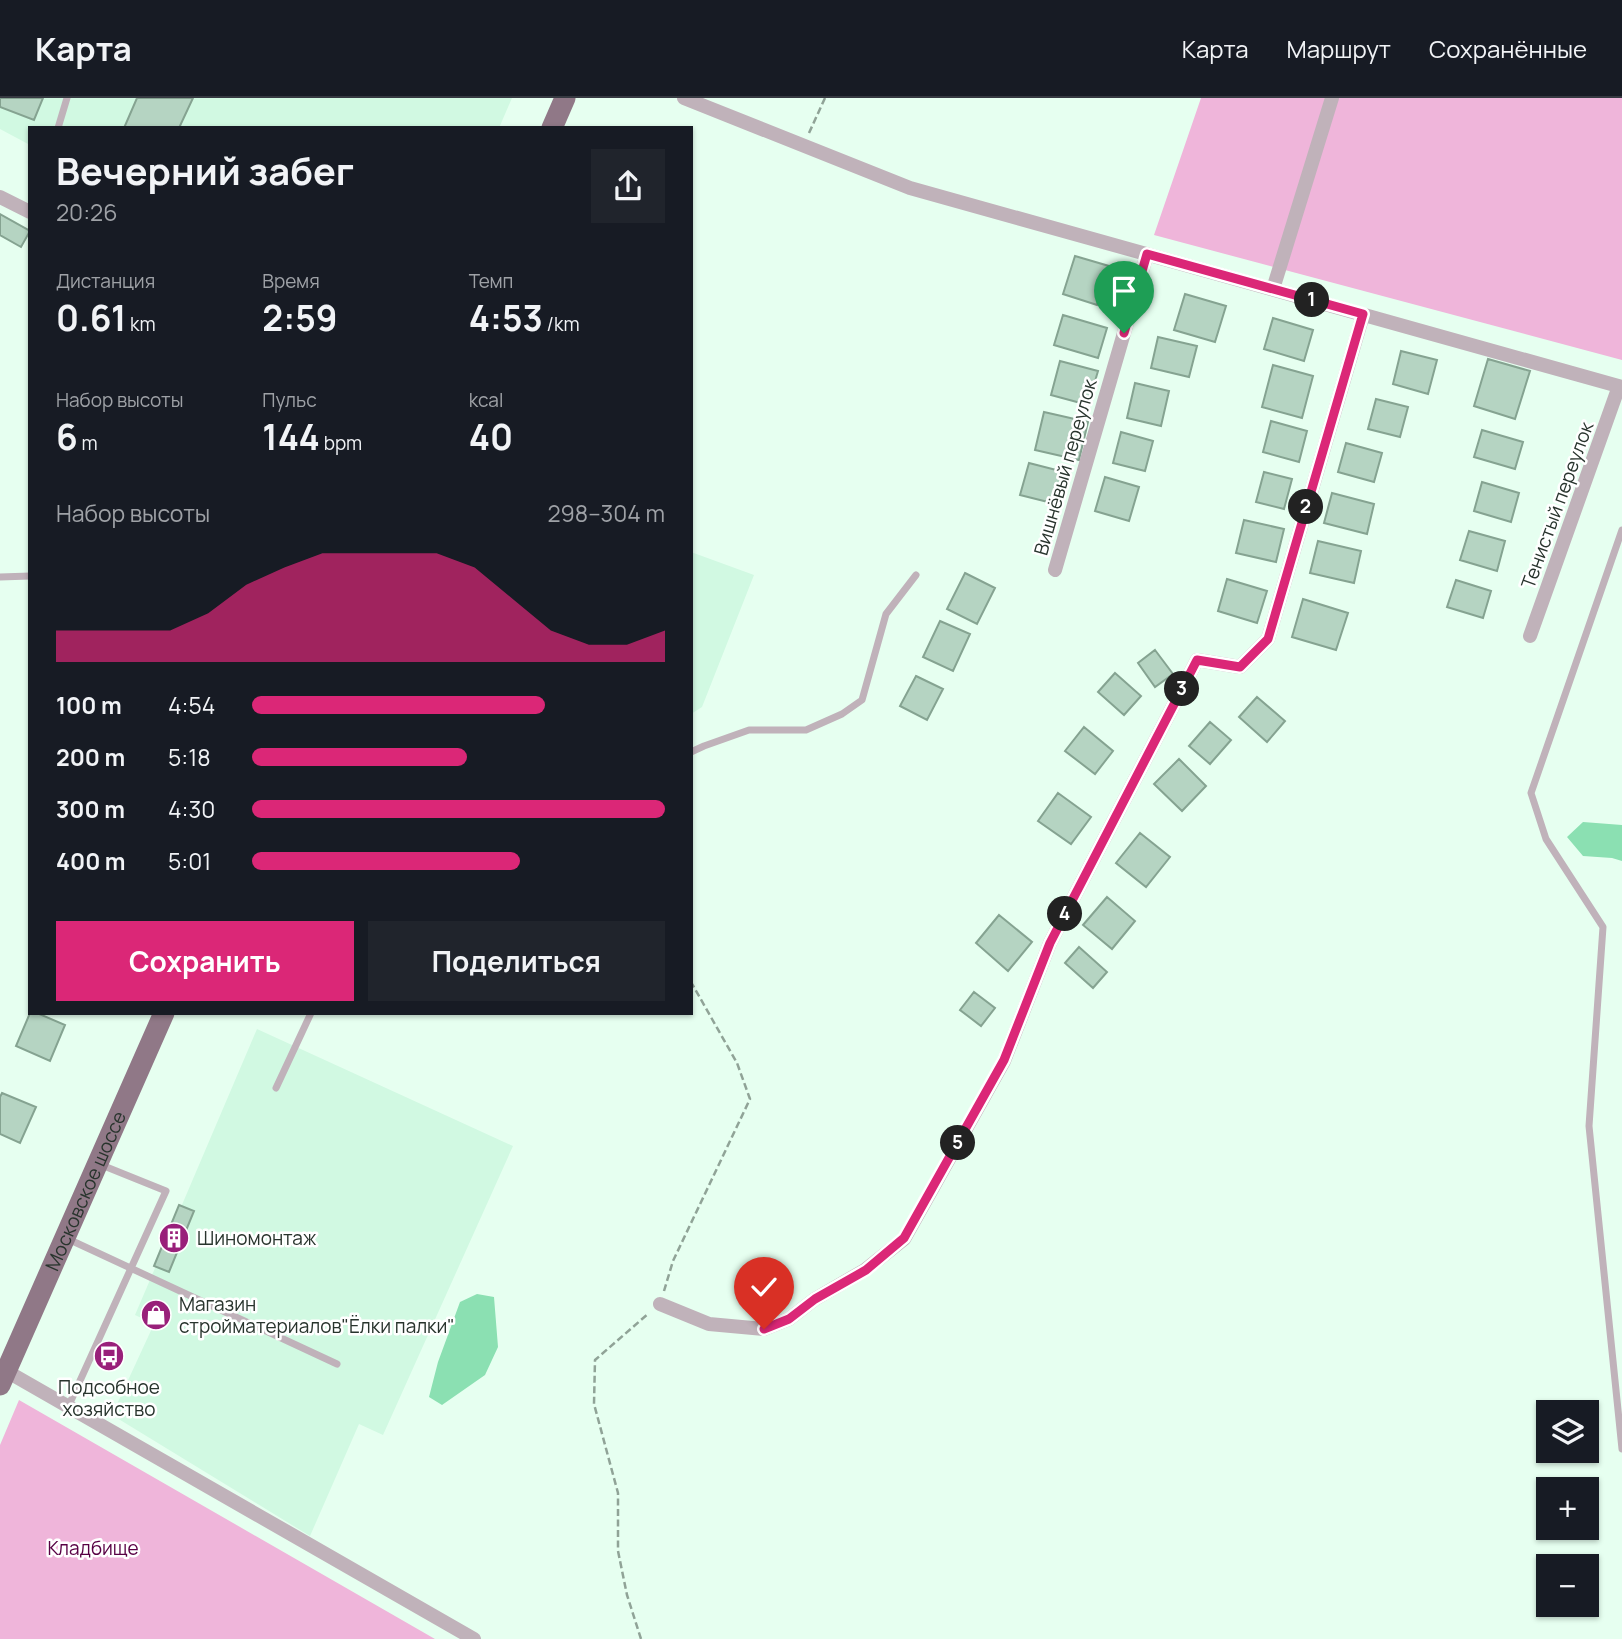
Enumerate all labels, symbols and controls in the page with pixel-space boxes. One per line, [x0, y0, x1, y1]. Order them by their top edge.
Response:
text: Карта [35, 26, 132, 71]
text: Карта [1182, 32, 1249, 65]
text: Маршрут [1287, 32, 1391, 65]
text: Сохранённые [1429, 32, 1587, 65]
text: Вечерний забег [56, 144, 354, 196]
button: share [591, 149, 665, 223]
text: 20:26 [56, 196, 117, 228]
pin [1094, 261, 1154, 333]
text: Дистанция [56, 268, 155, 294]
text: Время [262, 268, 320, 294]
text: Темп [469, 268, 513, 294]
icon: arrive [1105, 272, 1143, 310]
pin: 1 [1294, 282, 1330, 318]
text: 1 [1307, 286, 1316, 312]
text: 0.61 [56, 294, 126, 342]
text: 2:59 [262, 294, 337, 342]
text: 4:53 [469, 294, 543, 342]
text: km [126, 311, 156, 337]
text: /km [543, 311, 580, 337]
street label: Вишнёвый переулок [1027, 375, 1103, 558]
text: Набор высоты [56, 387, 183, 413]
text: Пульс [262, 387, 317, 413]
text: kcal [469, 387, 503, 413]
text: 6 [56, 413, 78, 461]
text: 144 [262, 413, 320, 461]
text: 40 [469, 413, 513, 461]
street label: Тенистый переулок [1515, 417, 1599, 592]
text: m [78, 430, 98, 456]
text: bpm [320, 430, 362, 456]
pin: 2 [1288, 490, 1324, 524]
text: 2 [1300, 493, 1311, 519]
text: Набор высоты [56, 497, 210, 529]
text: 298–304 m [547, 497, 665, 529]
pin: 3 [1164, 672, 1200, 706]
text: 3 [1176, 675, 1187, 701]
text: 100 m [56, 689, 122, 721]
text: 4:54 [168, 689, 215, 721]
text: 200 m [56, 741, 125, 773]
text: 5:18 [168, 741, 210, 773]
text: 300 m [56, 793, 125, 825]
text: 4:30 [168, 793, 215, 825]
text: 400 m [56, 845, 126, 877]
text: 5:01 [168, 845, 211, 877]
pin: 4 [1048, 896, 1082, 932]
text: 4 [1059, 900, 1070, 926]
button: Сохранить [56, 921, 354, 1001]
button: Поделиться [368, 921, 665, 1001]
street label: Московское шоссе [39, 1107, 132, 1275]
pin: 5 [940, 1126, 976, 1160]
text: 5 [952, 1129, 963, 1155]
building icon: Шиномонтаж [157, 1221, 191, 1255]
place label: Шиномонтаж [197, 1225, 317, 1251]
pin [734, 1257, 794, 1329]
icon: check [745, 1268, 783, 1306]
place label: Магазин стройматериалов"Ёлки палки" [179, 1291, 455, 1339]
shop icon: Магазин стройматериалов"Ёлки палки" [139, 1298, 173, 1332]
bus stop icon: Подсобное хозяйство [92, 1339, 126, 1373]
place label: Подсобное хозяйство [58, 1374, 160, 1422]
map controls [1536, 1400, 1599, 1617]
button: layers [1536, 1400, 1599, 1463]
button: + [1536, 1477, 1599, 1540]
park label: Кладбище [48, 1535, 138, 1561]
button: − [1536, 1554, 1599, 1617]

